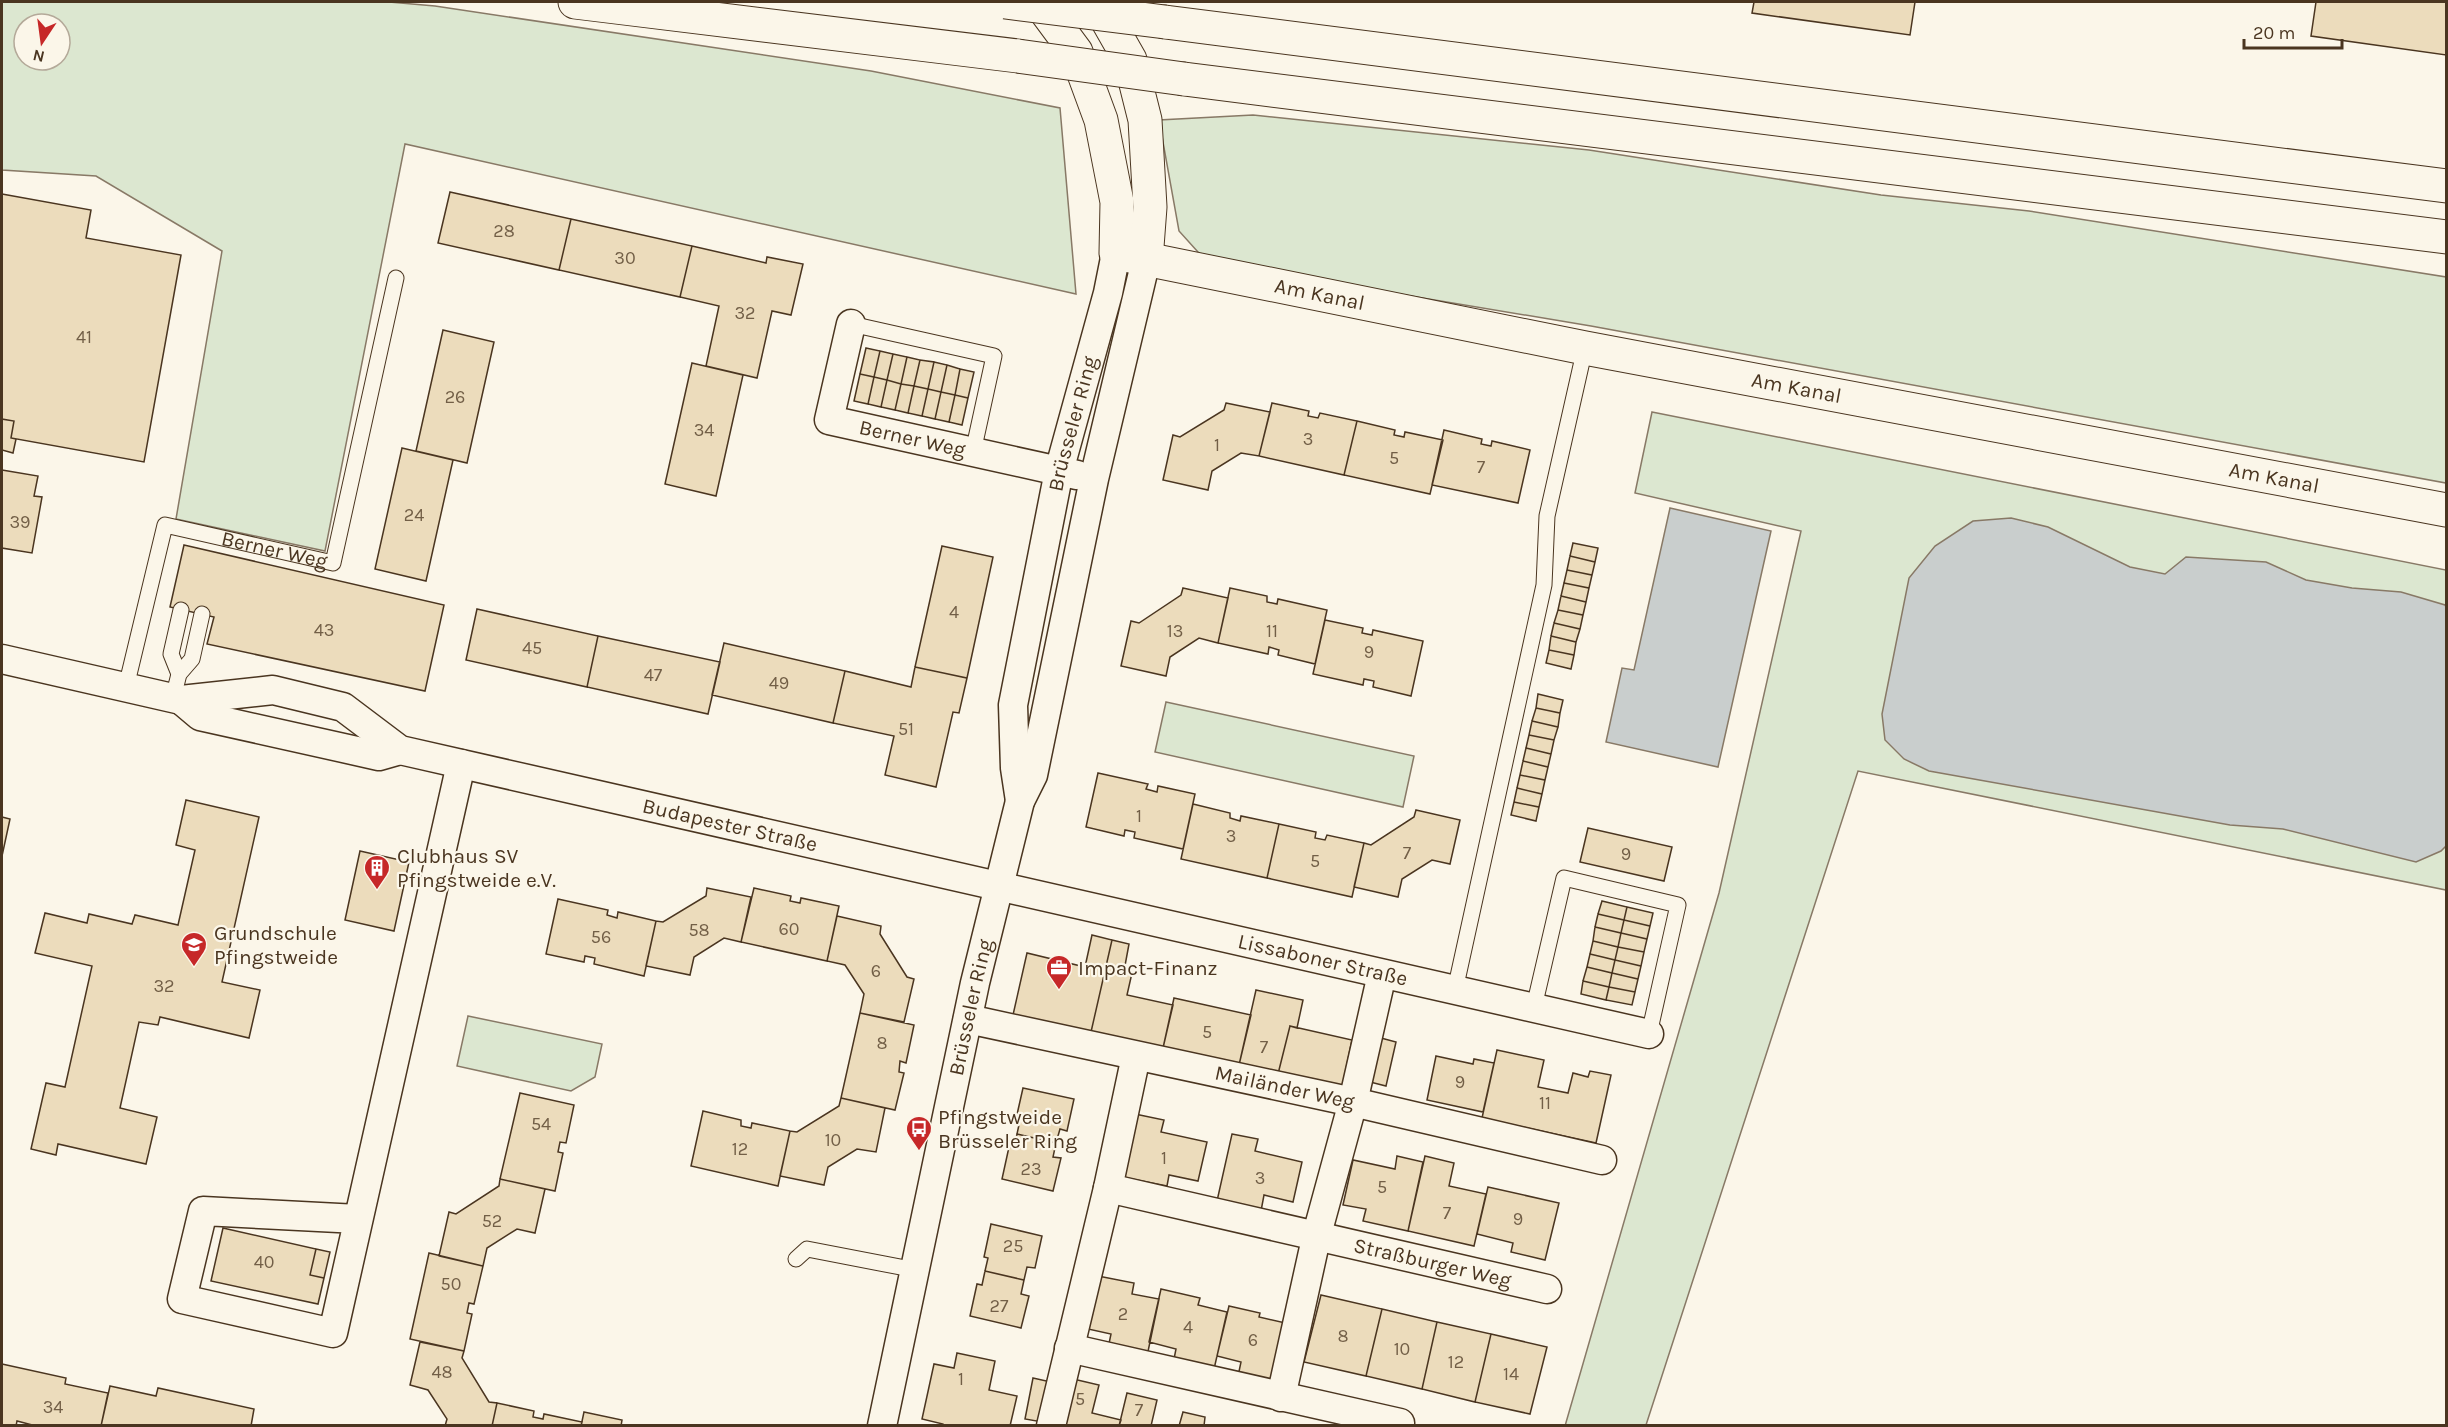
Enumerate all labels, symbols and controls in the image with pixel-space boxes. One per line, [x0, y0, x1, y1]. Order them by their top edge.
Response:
north arrow [12, 12, 72, 72]
scale bar [2244, 12, 2342, 50]
text: 20 m [2253, 22, 2295, 44]
text: N [31, 46, 46, 67]
house number: 28 [493, 220, 515, 242]
house number: 30 [614, 247, 636, 269]
street label: Am Kanal [1273, 273, 1367, 315]
house number: 32 [734, 302, 756, 324]
house number: 41 [76, 326, 92, 348]
street label: Brüsseler Ring [1043, 353, 1102, 493]
street label: Am Kanal [1750, 368, 1844, 408]
house number: 26 [445, 386, 465, 408]
street label: Berner Weg [857, 415, 968, 462]
house number: 34 [694, 419, 714, 441]
house number: 3 [1303, 428, 1313, 450]
house number: 1 [1214, 434, 1220, 456]
house number: 5 [1389, 447, 1399, 469]
house number: 7 [1477, 456, 1486, 478]
street label: Am Kanal [2227, 457, 2321, 498]
house number: 24 [404, 504, 424, 526]
house number: 39 [9, 511, 31, 533]
street label: Berner Weg [219, 526, 330, 573]
house number: 4 [949, 601, 959, 623]
house number: 43 [314, 619, 334, 641]
house number: 13 [1167, 620, 1183, 642]
house number: 11 [1266, 620, 1278, 642]
house number: 45 [522, 637, 542, 659]
house number: 9 [1364, 641, 1374, 663]
house number: 47 [644, 664, 663, 686]
house number: 49 [769, 672, 789, 694]
house number: 51 [898, 718, 914, 740]
street label: Budapester Straße [640, 794, 820, 857]
house number: 1 [1136, 805, 1142, 827]
house number: 3 [1226, 825, 1236, 847]
house number: 7 [1403, 842, 1412, 864]
house number: 9 [1621, 843, 1631, 865]
place label: Clubhaus SV Pfingstweide e.V. [397, 844, 556, 892]
house number: 5 [1310, 850, 1320, 872]
building icon: Clubhaus SV Pfingstweide e.V. [362, 853, 392, 891]
house number: 60 [779, 918, 800, 940]
house number: 58 [688, 919, 710, 941]
place label: Grundschule Pfingstweide [214, 921, 338, 969]
house number: 56 [591, 926, 611, 948]
street label: Lissaboner Straße [1236, 929, 1410, 991]
school or university icon: Grundschule Pfingstweide [179, 930, 209, 968]
street label: Brüsseler Ring [944, 936, 997, 1078]
office icon: Impact-Finanz [1044, 953, 1074, 991]
place label: Impact-Finanz [1078, 956, 1218, 980]
house number: 6 [871, 960, 881, 982]
house number: 32 [153, 975, 175, 997]
house number: 5 [1202, 1021, 1212, 1043]
house number: 8 [876, 1032, 888, 1054]
house number: 7 [1260, 1036, 1269, 1058]
street label: Mailänder Weg [1213, 1061, 1357, 1114]
house number: 9 [1455, 1071, 1465, 1093]
house number: 11 [1539, 1092, 1551, 1114]
place label: Pfingstweide Brüsseler Ring [938, 1105, 1077, 1153]
house number: 54 [531, 1113, 551, 1135]
bus stop icon: Pfingstweide Brüsseler Ring [904, 1114, 934, 1152]
house number: 10 [825, 1129, 841, 1151]
house number: 12 [732, 1138, 748, 1160]
house number: 1 [1161, 1147, 1167, 1169]
house number: 23 [1020, 1158, 1042, 1180]
house number: 3 [1255, 1167, 1265, 1189]
house number: 5 [1377, 1176, 1387, 1198]
house number: 7 [1443, 1202, 1452, 1224]
house number: 9 [1513, 1208, 1523, 1230]
house number: 52 [482, 1210, 502, 1232]
street label: Straßburger Weg [1351, 1233, 1514, 1292]
house number: 25 [1003, 1235, 1023, 1257]
house number: 40 [254, 1251, 274, 1273]
house number: 50 [441, 1273, 461, 1295]
house number: 27 [990, 1295, 1009, 1317]
house number: 2 [1118, 1303, 1128, 1325]
house number: 4 [1183, 1316, 1193, 1338]
house number: 8 [1337, 1325, 1349, 1347]
house number: 6 [1248, 1329, 1258, 1351]
house number: 10 [1394, 1338, 1410, 1360]
house number: 12 [1448, 1351, 1464, 1373]
house number: 48 [431, 1361, 453, 1383]
house number: 14 [1503, 1363, 1519, 1385]
house number: 1 [958, 1368, 964, 1390]
house number: 5 [1075, 1388, 1085, 1410]
house number: 34 [43, 1396, 63, 1418]
house number: 7 [1135, 1399, 1144, 1421]

